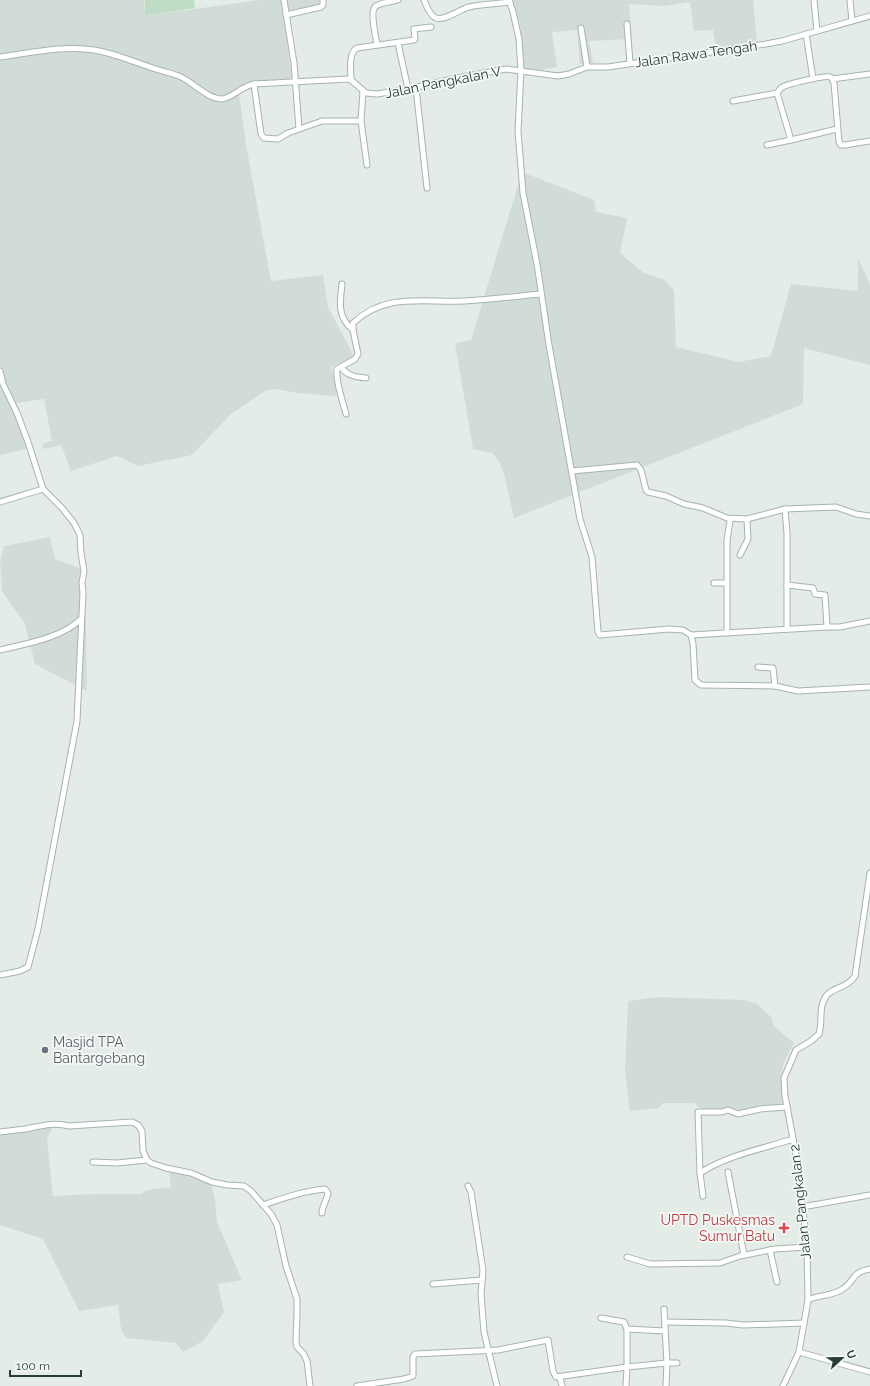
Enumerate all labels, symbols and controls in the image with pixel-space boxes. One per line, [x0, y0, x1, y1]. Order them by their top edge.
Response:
street label: Jalan Rawa Tengah [634, 37, 758, 71]
street label: Jalan Pangkalan V [384, 63, 503, 101]
place label: Masjid TPA Bantargebang [53, 1034, 145, 1066]
marker: Masjid TPA Bantargebang [40, 1045, 50, 1055]
street label: Jalan Pangkalan 2 [786, 1143, 814, 1261]
place label: UPTD Puskesmas Sumur Batu [661, 1212, 775, 1244]
marker: UPTD Puskesmas Sumur Batu [778, 1222, 790, 1234]
north arrow [822, 1338, 862, 1378]
text: U [843, 1348, 858, 1361]
scale bar [10, 1352, 81, 1378]
text: 100 m [16, 1359, 50, 1373]

